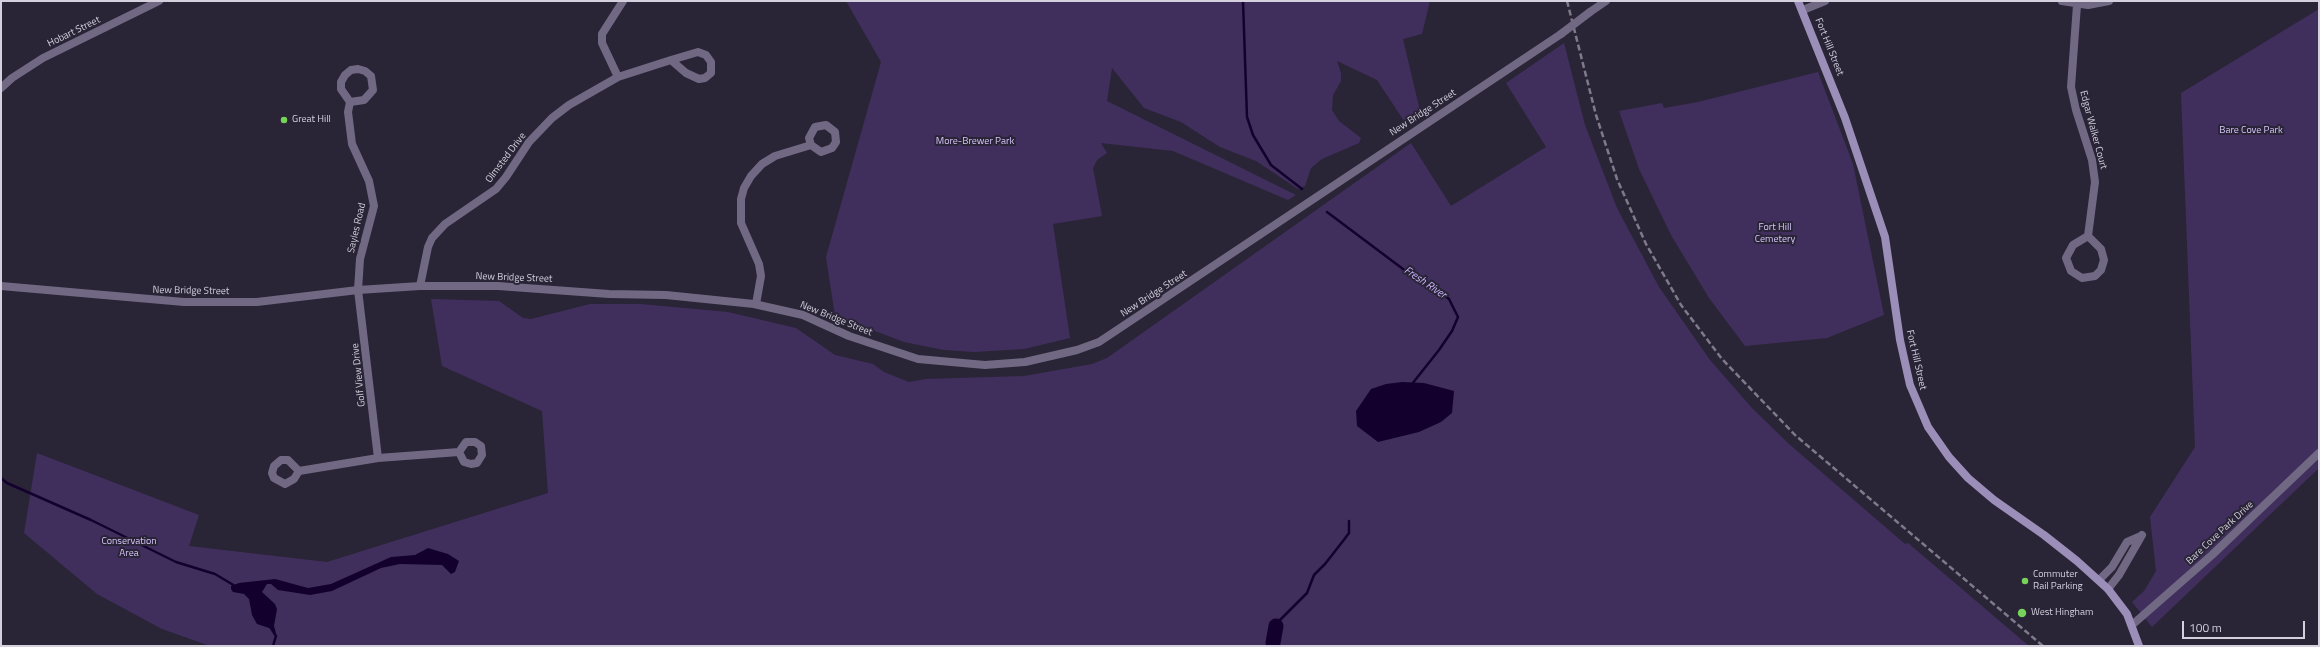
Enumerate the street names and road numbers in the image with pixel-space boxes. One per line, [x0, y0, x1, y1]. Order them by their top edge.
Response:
street label: Hobart Street [46, 14, 102, 50]
street label: Fort Hill Street [1812, 16, 1846, 78]
street label: New Bridge Street [1388, 87, 1458, 139]
street label: Edgar Walker Court [2077, 89, 2109, 171]
street label: Olmsted Drive [483, 130, 529, 186]
street label: Sayles Road [345, 202, 369, 254]
street label: New Bridge Street [1119, 268, 1189, 320]
street label: New Bridge Street [475, 271, 553, 285]
street label: New Bridge Street [153, 284, 229, 298]
street label: New Bridge Street [798, 299, 874, 339]
street label: Fort Hill Street [1903, 329, 1929, 391]
street label: Golf View Drive [350, 343, 368, 407]
street label: Bare Cove Park Drive [2184, 499, 2256, 567]

